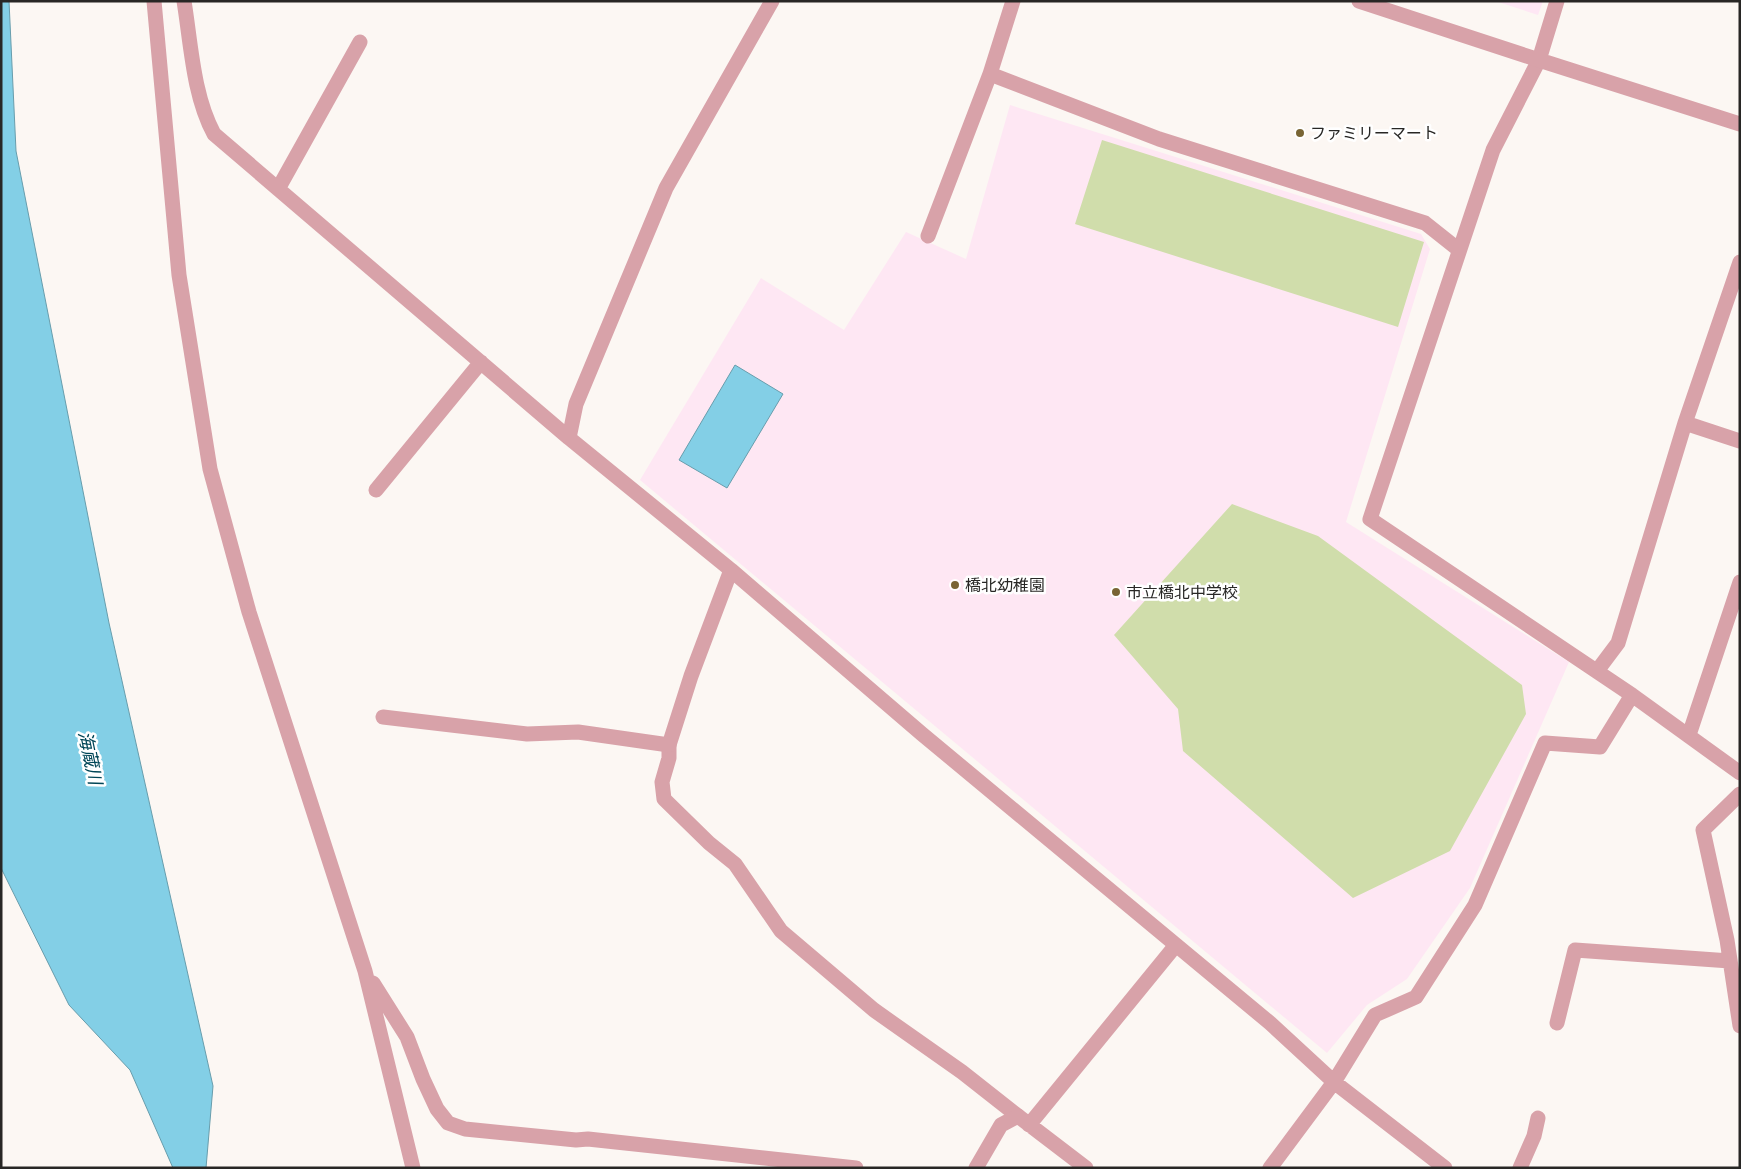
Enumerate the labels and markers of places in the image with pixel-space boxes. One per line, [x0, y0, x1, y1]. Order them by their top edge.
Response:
place label: ファミリーマート [1310, 124, 1438, 143]
marker: ファミリーマート [1294, 127, 1306, 139]
place label: 橋北幼稚園 [965, 576, 1045, 595]
marker: 橋北幼稚園 [949, 579, 961, 591]
place label: 市立橋北中学校 [1126, 583, 1238, 602]
marker: 市立橋北中学校 [1110, 586, 1122, 598]

